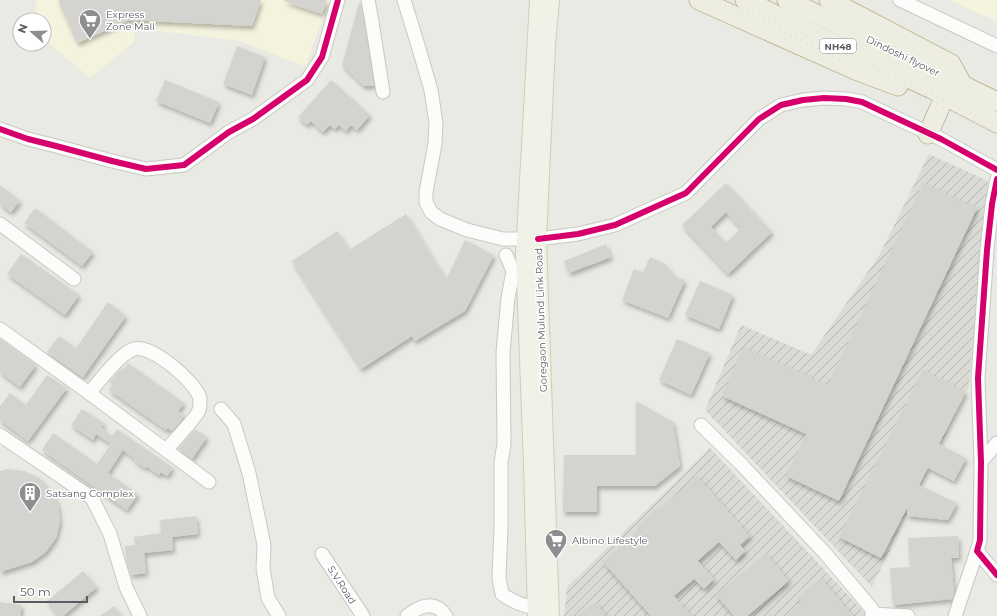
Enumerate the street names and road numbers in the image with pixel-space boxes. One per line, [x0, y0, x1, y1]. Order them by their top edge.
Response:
street label: Dindoshi flyover [864, 33, 942, 79]
road number: NH48 [820, 39, 856, 53]
street label: Goregaon Mulund Link Road [532, 248, 550, 392]
street label: S.V.Road [325, 563, 359, 607]

